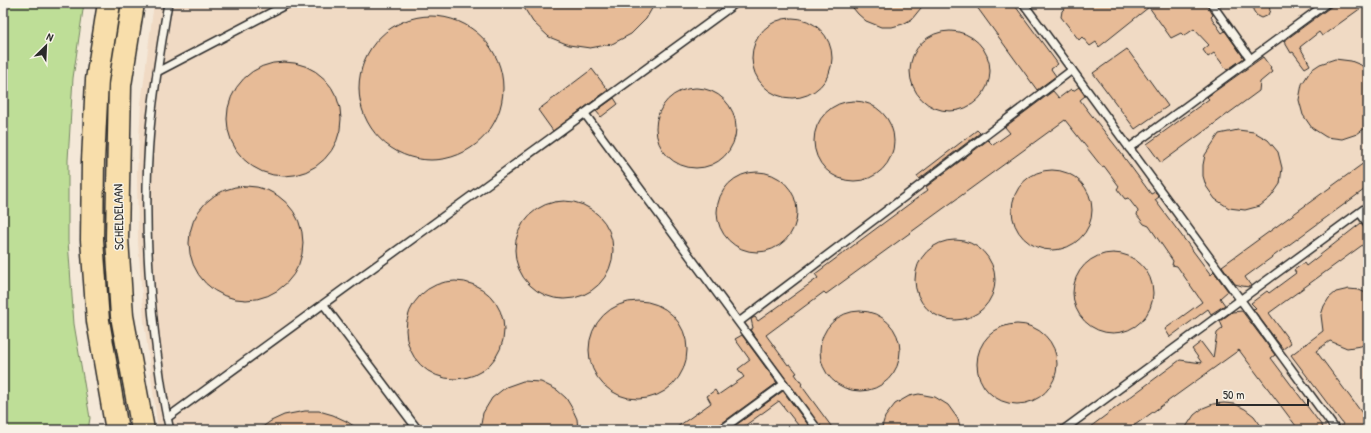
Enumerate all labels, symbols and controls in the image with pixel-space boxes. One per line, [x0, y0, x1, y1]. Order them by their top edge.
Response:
north arrow [26, 26, 66, 66]
text: N [45, 29, 56, 45]
street label: SCHELDELAAN [108, 184, 128, 250]
scale bar [1217, 381, 1308, 407]
text: 50 m [1223, 386, 1244, 403]

